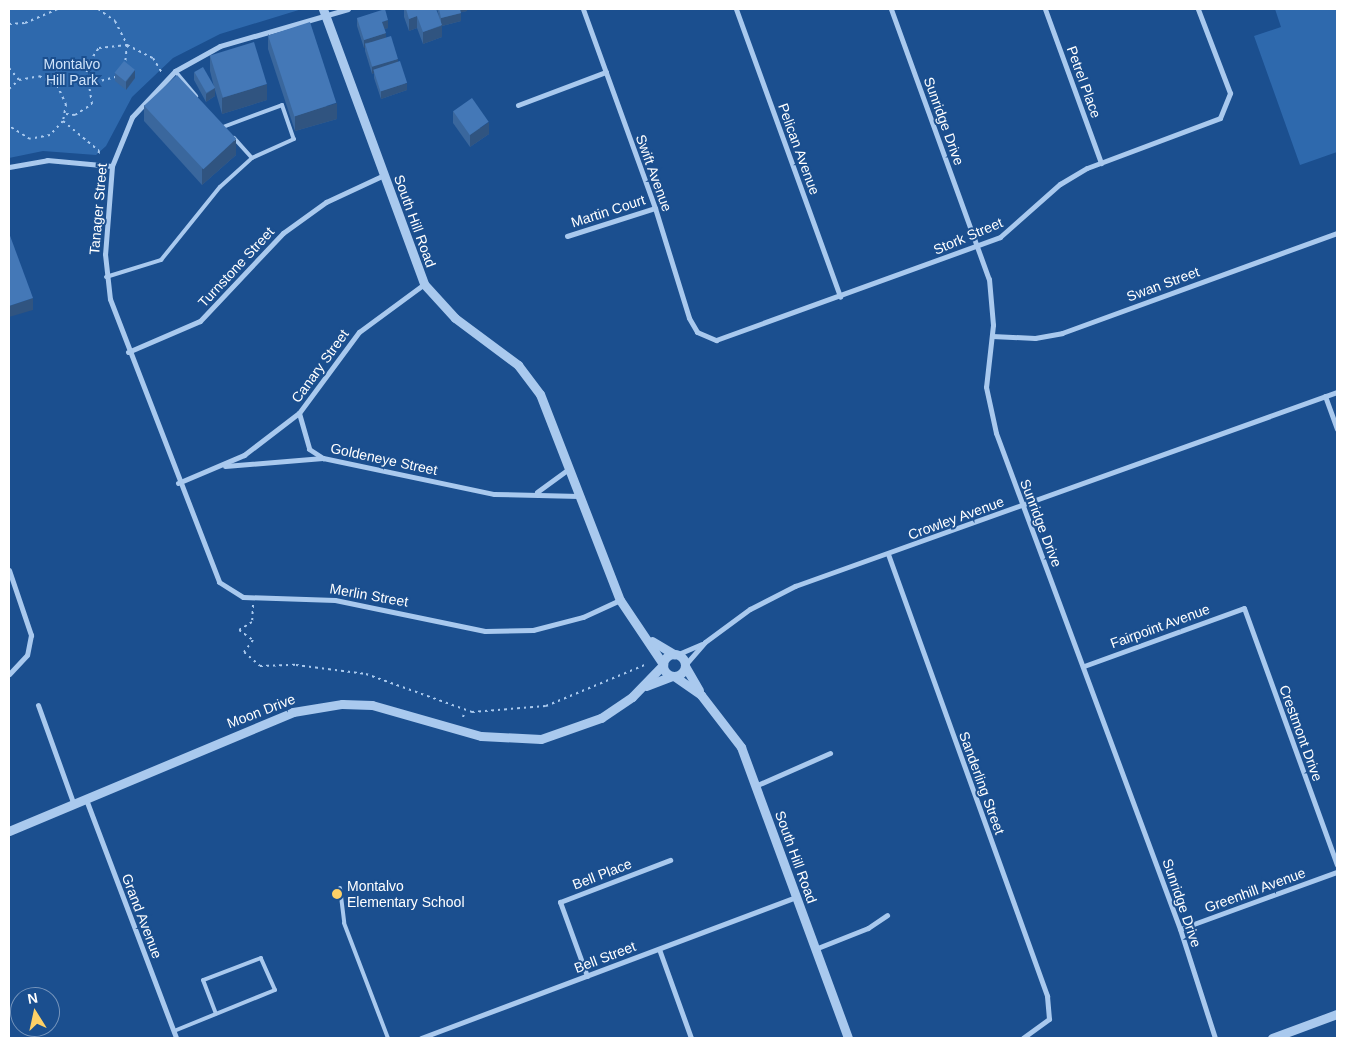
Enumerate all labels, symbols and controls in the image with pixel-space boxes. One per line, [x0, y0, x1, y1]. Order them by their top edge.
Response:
street label: Petrel Place [1063, 44, 1105, 120]
park label: Montalvo Hill Park [44, 56, 100, 88]
street label: Sunridge Drive [920, 75, 968, 167]
street label: Pelican Avenue [775, 101, 823, 197]
street label: Swift Avenue [632, 132, 676, 214]
street label: Tanager Street [86, 163, 110, 255]
street label: South Hill Road [390, 172, 440, 270]
street label: Martin Court [569, 191, 647, 231]
street label: Stork Street [931, 214, 1005, 258]
street label: Turnstone Street [194, 223, 278, 311]
street label: Swan Street [1124, 263, 1202, 305]
street label: Canary Street [288, 326, 352, 406]
street label: Goldeneye Street [329, 439, 439, 479]
street label: Sunridge Drive [1017, 477, 1065, 569]
street label: Crowley Avenue [905, 493, 1007, 543]
street label: Merlin Street [328, 580, 410, 610]
street label: Fairpoint Avenue [1108, 600, 1212, 652]
street label: Crestmont Drive [1276, 683, 1326, 783]
street label: Moon Drive [225, 690, 297, 732]
street label: Sanderling Street [956, 729, 1008, 837]
street label: South Hill Road [771, 808, 821, 906]
street label: Bell Place [570, 855, 634, 893]
street label: Sunridge Drive [1159, 856, 1205, 950]
street label: Greenhill Avenue [1202, 864, 1308, 916]
street label: Grand Avenue [118, 871, 166, 961]
place label: Montalvo Elementary School [347, 878, 465, 910]
marker: Montalvo Elementary School [331, 888, 343, 900]
street label: Bell Street [572, 938, 638, 976]
north arrow [10, 987, 60, 1037]
text: N [26, 989, 39, 1007]

